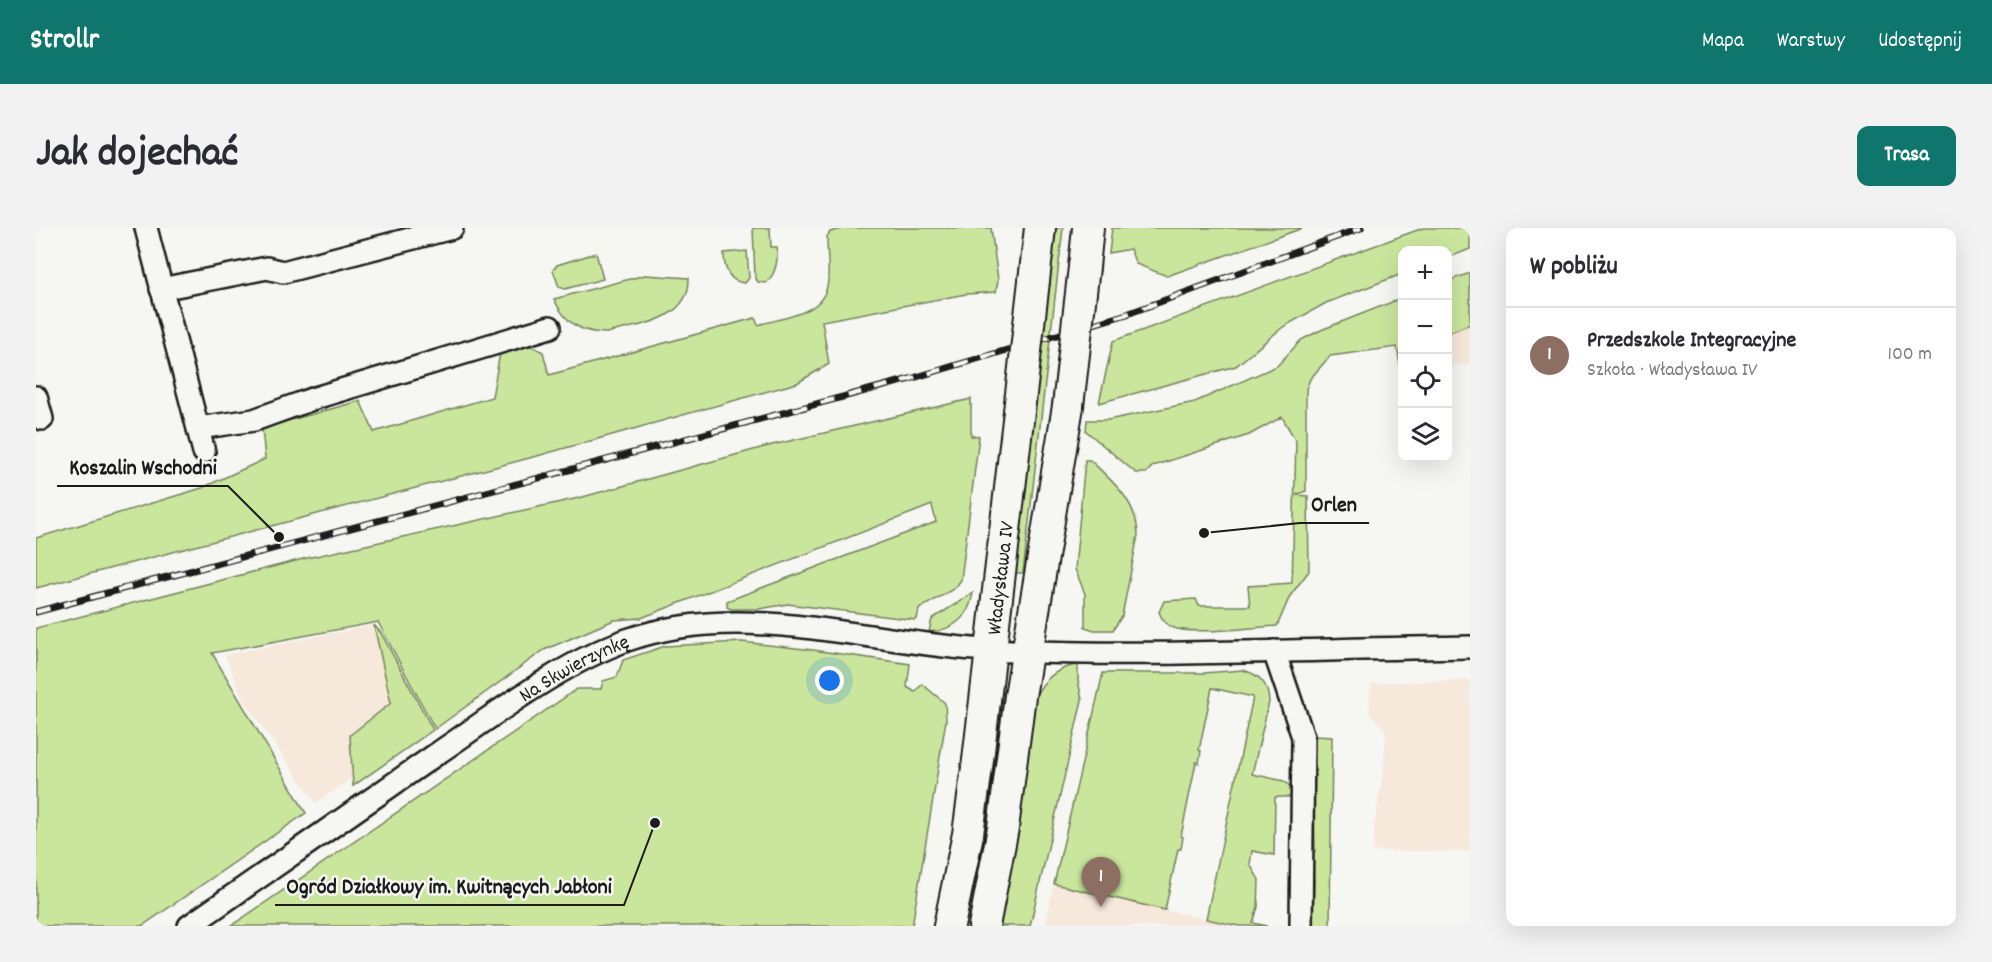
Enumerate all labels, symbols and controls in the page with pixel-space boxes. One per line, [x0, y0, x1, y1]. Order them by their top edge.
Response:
text: Strollr [30, 22, 99, 62]
text: Mapa [1702, 27, 1744, 57]
text: Warstwy [1777, 27, 1845, 57]
text: Udostępnij [1878, 27, 1962, 57]
text: Jak dojechać [36, 126, 238, 186]
button: Trasa [1857, 126, 1956, 186]
map controls [1398, 246, 1452, 462]
button: + [1398, 246, 1452, 300]
text: W pobliżu [1530, 249, 1618, 286]
button: − [1398, 300, 1452, 354]
text: Przedszkole Integracyjne [1587, 326, 1796, 357]
text: 1 [1547, 341, 1552, 369]
text: 100 m [1888, 341, 1932, 369]
button: locate [1398, 354, 1452, 408]
text: Szkoła · Władysława IV [1587, 357, 1758, 385]
button: layers [1398, 408, 1452, 462]
callout: Koszalin Wschodni [57, 446, 228, 486]
text: Koszalin Wschodni [69, 454, 217, 485]
callout: Orlen [1300, 483, 1369, 523]
text: Orlen [1311, 491, 1357, 522]
street label: Władysława IV [981, 520, 1024, 637]
street label: Na Skwierzynkę [514, 628, 634, 712]
your location [815, 666, 844, 695]
pin: 1 [1082, 858, 1120, 907]
callout: Ogród Działkowy im. Kwitnących Jabłoni [275, 865, 624, 905]
text: Ogród Działkowy im. Kwitnących Jabłoni [286, 873, 612, 904]

